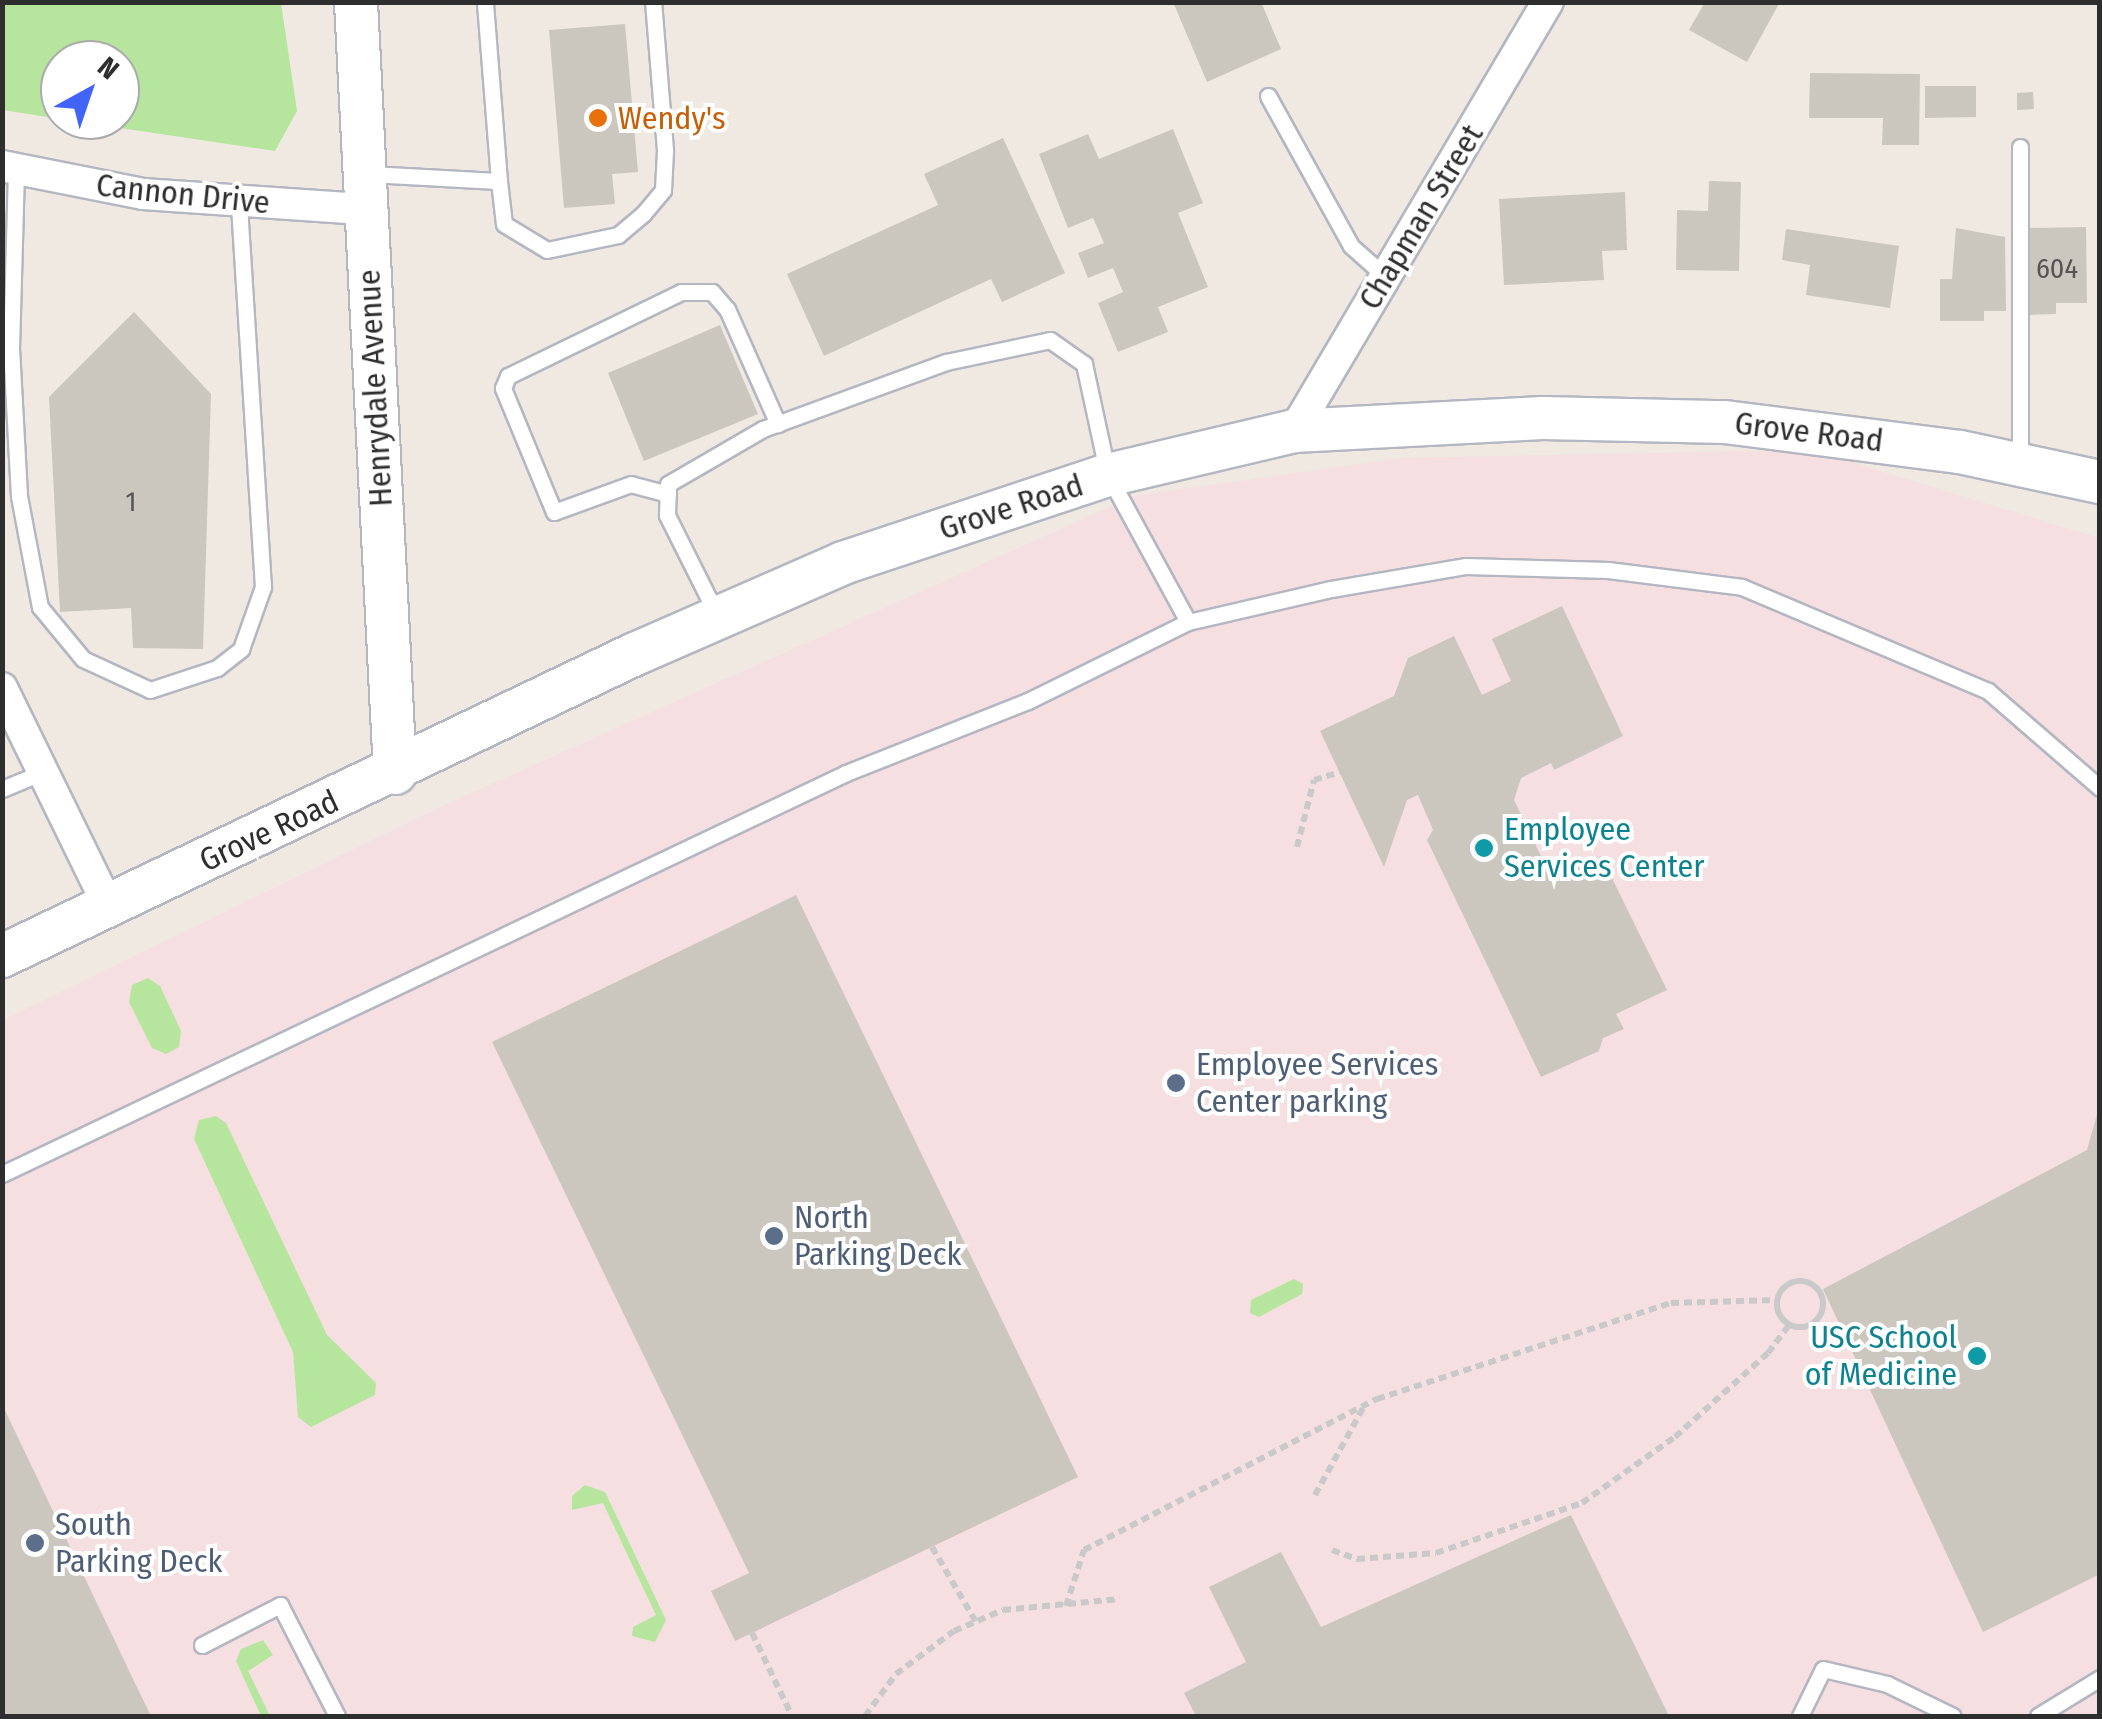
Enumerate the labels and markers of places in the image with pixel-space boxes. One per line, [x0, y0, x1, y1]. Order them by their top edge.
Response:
place label: Wendy's [618, 99, 726, 137]
marker: Wendy's [587, 107, 609, 129]
place label: Employee Services Center [1504, 811, 1704, 886]
marker: Employee Services Center [1473, 837, 1495, 859]
place label: Employee Services Center parking [1196, 1046, 1438, 1121]
marker: Employee Services Center parking [1165, 1072, 1187, 1094]
place label: North Parking Deck [794, 1199, 961, 1274]
marker: North Parking Deck [763, 1225, 785, 1247]
place label: USC School of Medicine [1805, 1319, 1957, 1394]
marker: USC School of Medicine [1966, 1345, 1988, 1367]
place label: South Parking Deck [55, 1506, 222, 1581]
marker: South Parking Deck [24, 1532, 46, 1554]

